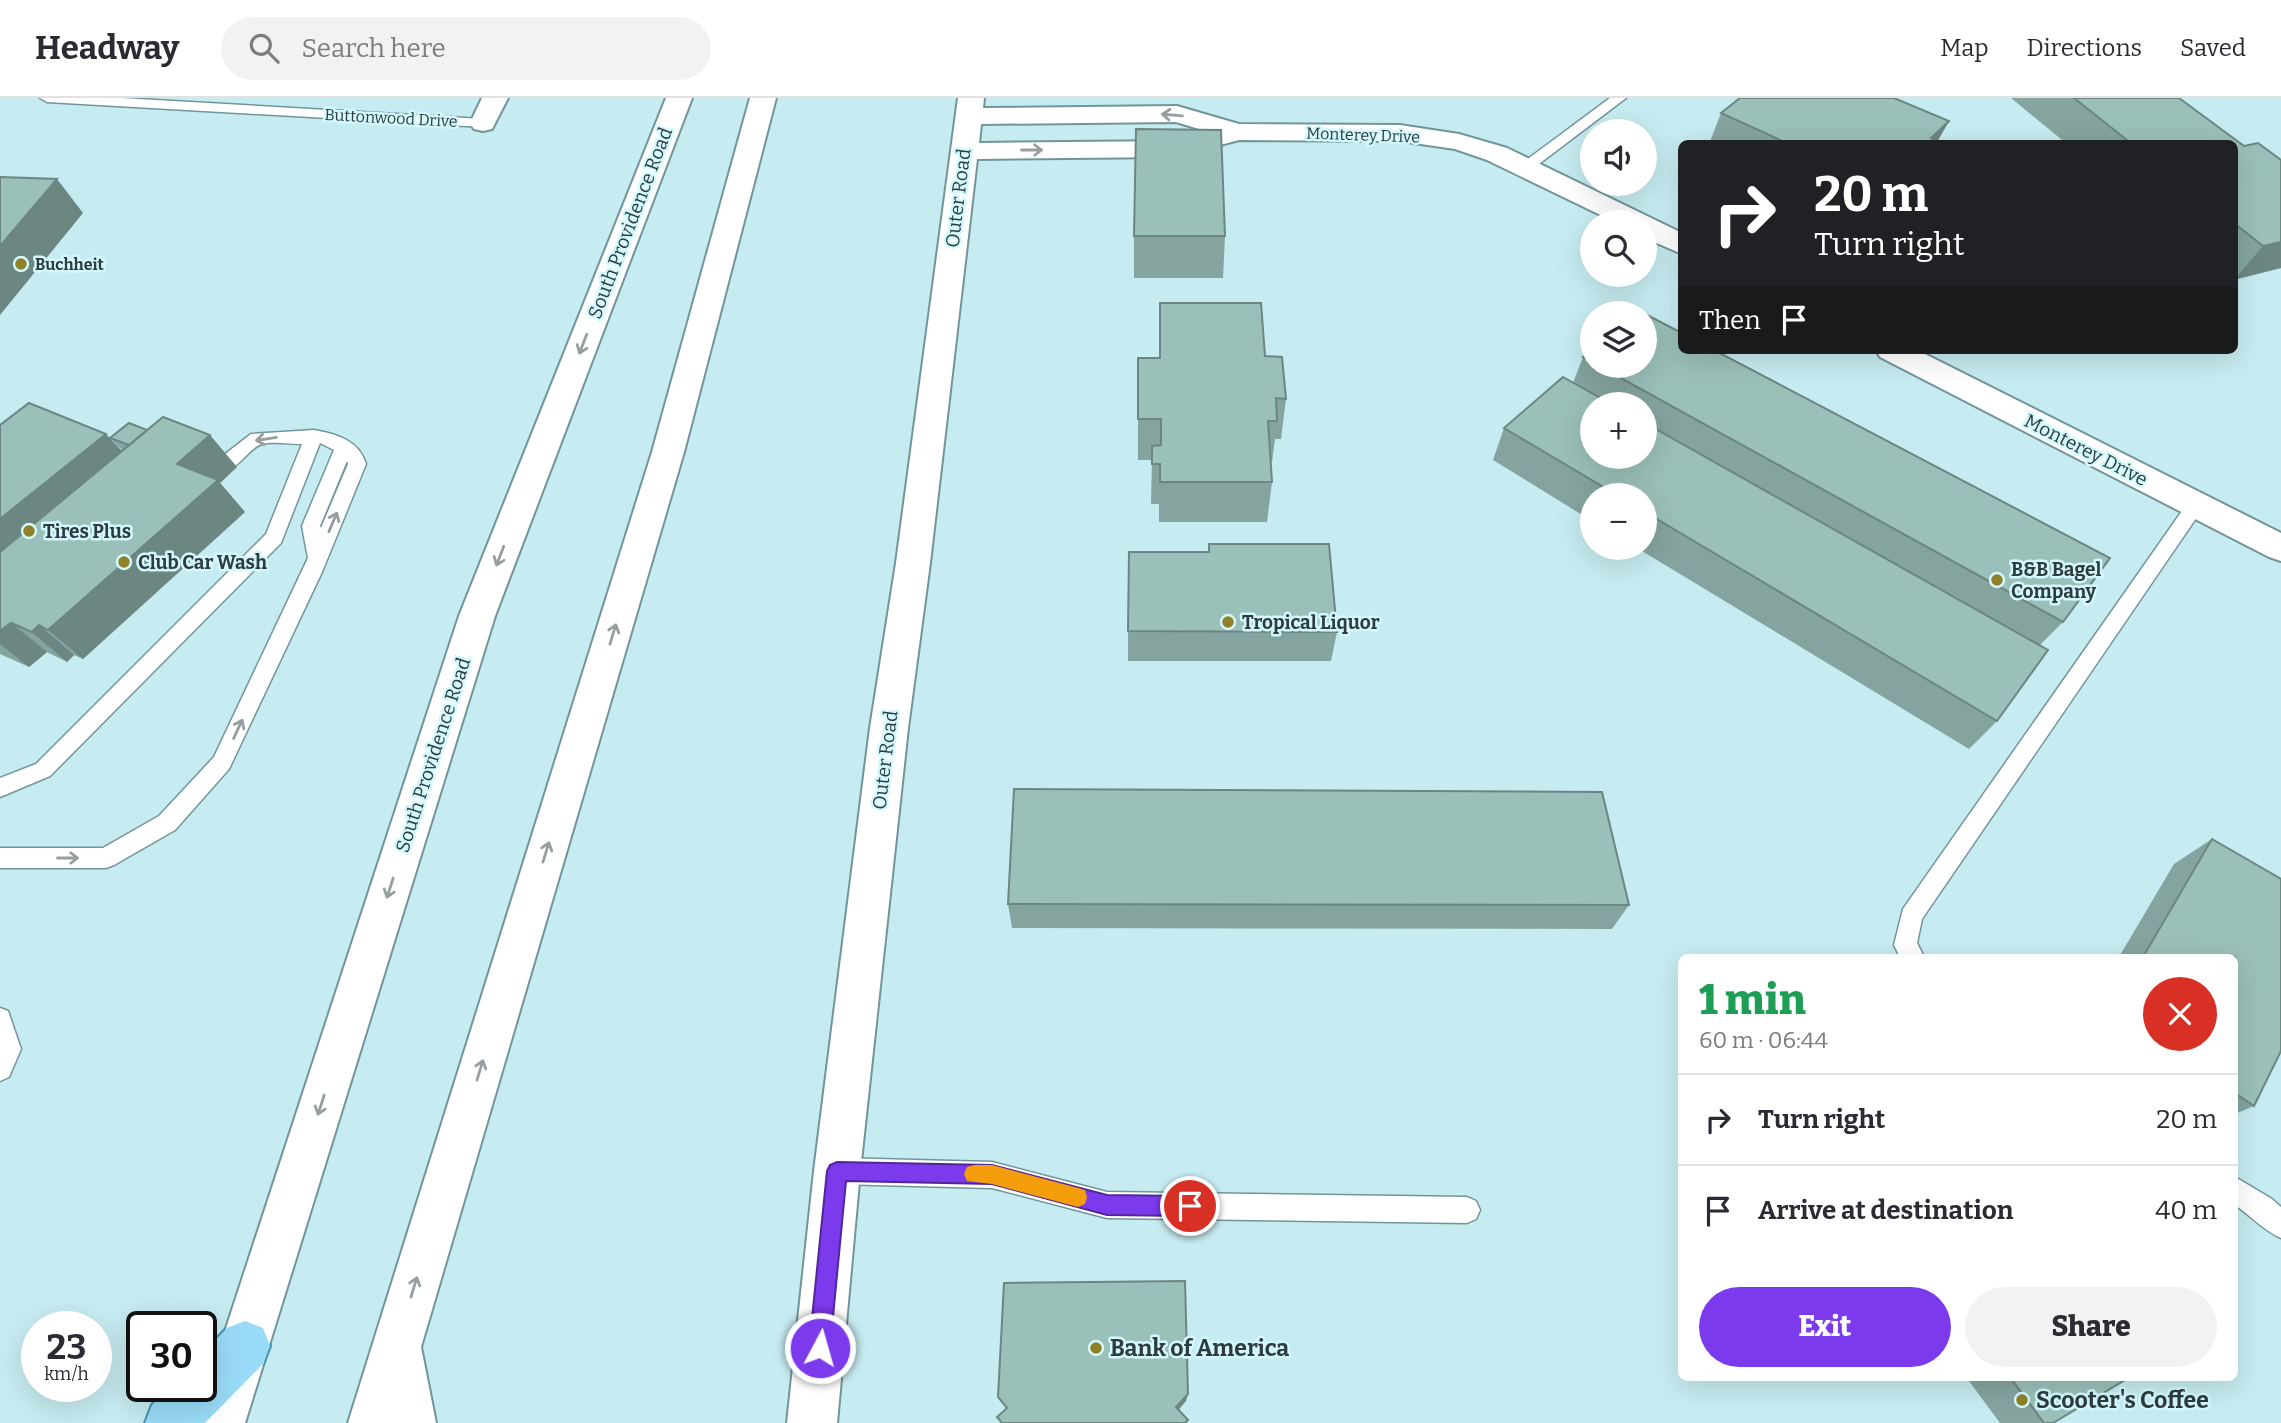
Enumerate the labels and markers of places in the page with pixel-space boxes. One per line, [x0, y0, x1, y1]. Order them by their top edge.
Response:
place label: Buchheit [35, 255, 105, 274]
marker: Buchheit [13, 256, 29, 272]
place label: Tires Plus [43, 520, 131, 543]
marker: Tires Plus [21, 523, 37, 539]
place label: Club Car Wash [138, 551, 267, 574]
marker: Club Car Wash [116, 554, 132, 570]
place label: B&B Bagel Company [2011, 558, 2102, 603]
marker: B&B Bagel Company [1989, 572, 2005, 588]
place label: Tropical Liquor [1242, 611, 1380, 634]
marker: Tropical Liquor [1220, 614, 1236, 630]
pin [1160, 1176, 1220, 1236]
place label: Bank of America [1110, 1334, 1289, 1362]
marker: Bank of America [1088, 1340, 1104, 1356]
place label: Scooter's Coffee [2036, 1386, 2209, 1414]
marker: Scooter's Coffee [2014, 1392, 2030, 1408]

